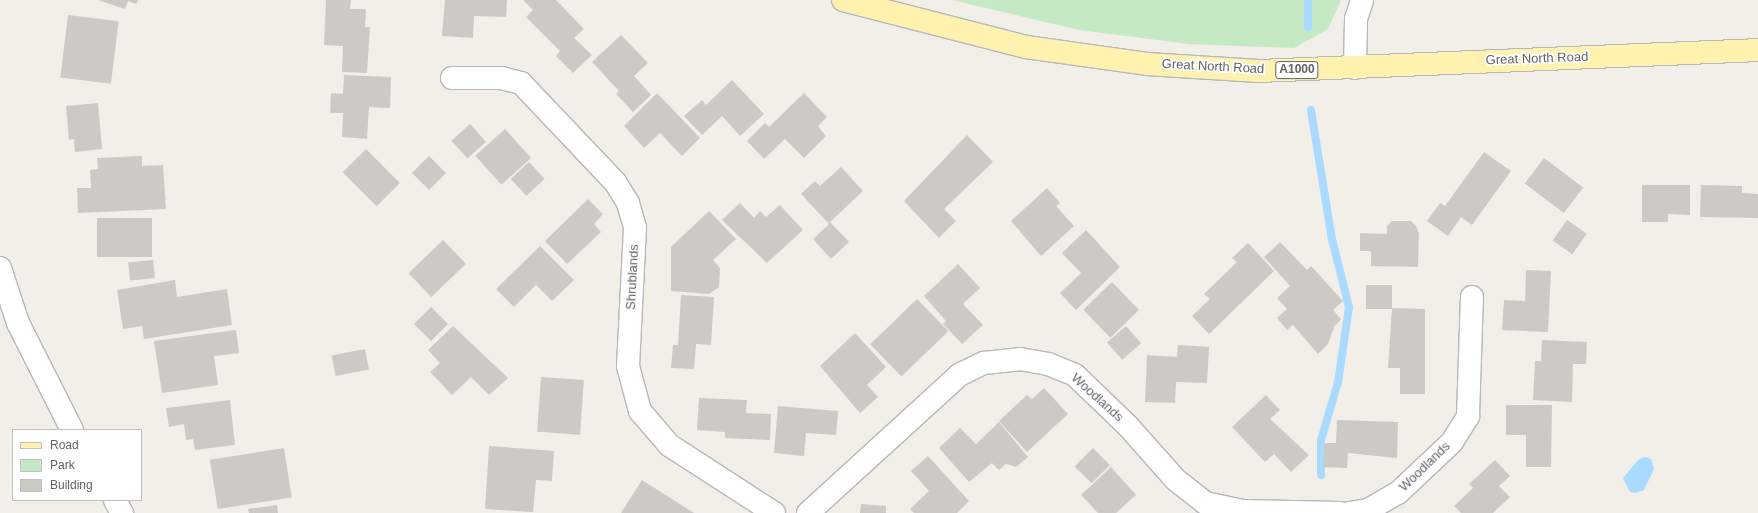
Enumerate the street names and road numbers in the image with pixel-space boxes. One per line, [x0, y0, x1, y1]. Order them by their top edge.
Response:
street label: Great North Road [1485, 49, 1589, 69]
street label: Great North Road [1161, 57, 1265, 77]
road number: A1000 [1275, 60, 1319, 80]
street label: Shrublands [623, 244, 643, 310]
street label: Woodlands [1068, 371, 1126, 425]
street label: Woodlands [1396, 439, 1454, 495]

